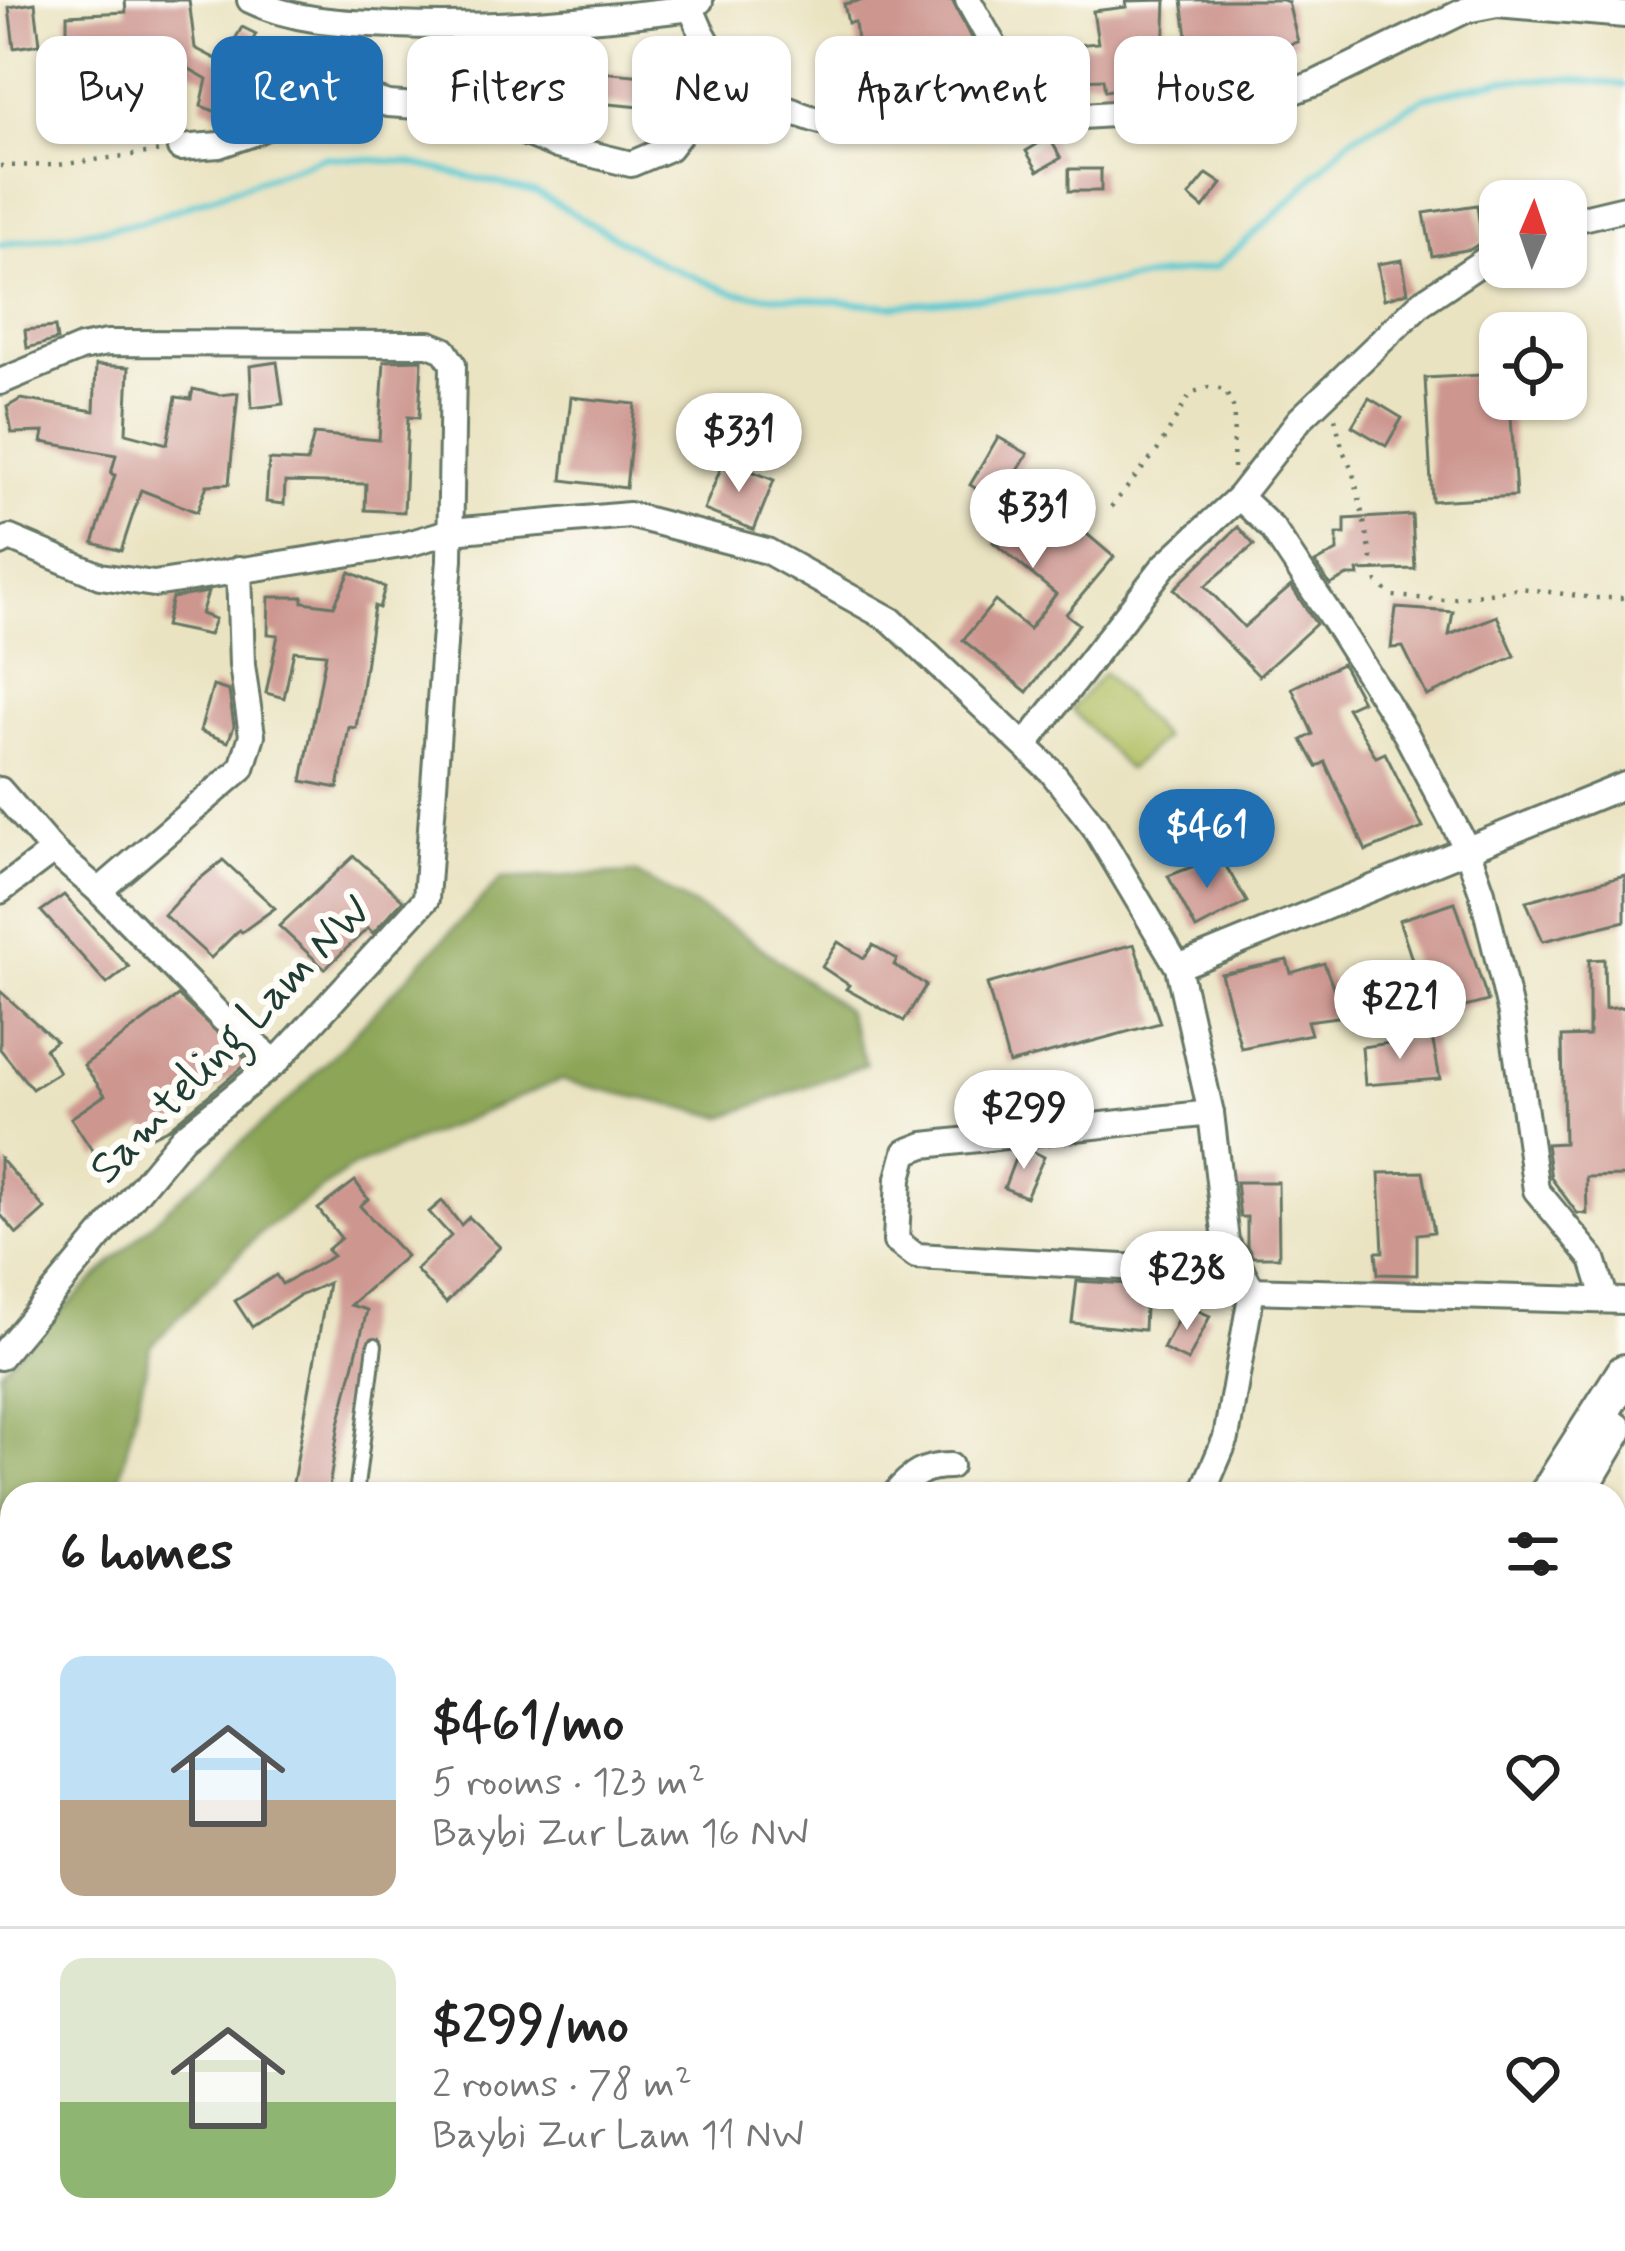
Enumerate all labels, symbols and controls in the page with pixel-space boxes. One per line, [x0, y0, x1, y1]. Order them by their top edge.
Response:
chip: Buy [36, 36, 187, 144]
chip: Rent [211, 36, 383, 144]
chip: Filters [407, 36, 608, 144]
chip: New [632, 36, 791, 144]
chip: Apartment [815, 36, 1090, 144]
chip: House [1114, 36, 1297, 144]
north arrow [1479, 180, 1587, 288]
map controls [1479, 180, 1587, 420]
button: locate [1479, 312, 1587, 420]
pin: $331 [668, 393, 810, 495]
text: $331 [703, 406, 775, 457]
pin: $331 [962, 469, 1104, 571]
text: $331 [997, 482, 1069, 533]
pin: $461 [1136, 789, 1278, 891]
text: $461 [1166, 802, 1248, 853]
street label: Samteling Lam NW [77, 882, 388, 1201]
pin: $221 [1329, 960, 1471, 1062]
text: $221 [1361, 973, 1439, 1024]
pin: $299 [953, 1070, 1095, 1172]
text: $299 [981, 1083, 1067, 1134]
pin: $238 [1116, 1231, 1258, 1333]
text: $238 [1147, 1244, 1227, 1295]
text: 6 homes [60, 1521, 233, 1587]
icon: filters [1500, 1521, 1566, 1587]
text: $461/mo [432, 1692, 624, 1758]
icon: home [156, 1704, 300, 1848]
icon: heart [1500, 1743, 1566, 1809]
text: 5 rooms · 123 m² [432, 1758, 705, 1809]
text: Baybi Zur Lam 16 NW [432, 1809, 809, 1860]
text: $299/mo [432, 1994, 629, 2060]
icon: home [156, 2006, 300, 2150]
icon: heart [1500, 2045, 1566, 2111]
text: 2 rooms · 78 m² [432, 2060, 692, 2111]
text: Baybi Zur Lam 11 NW [432, 2111, 804, 2162]

